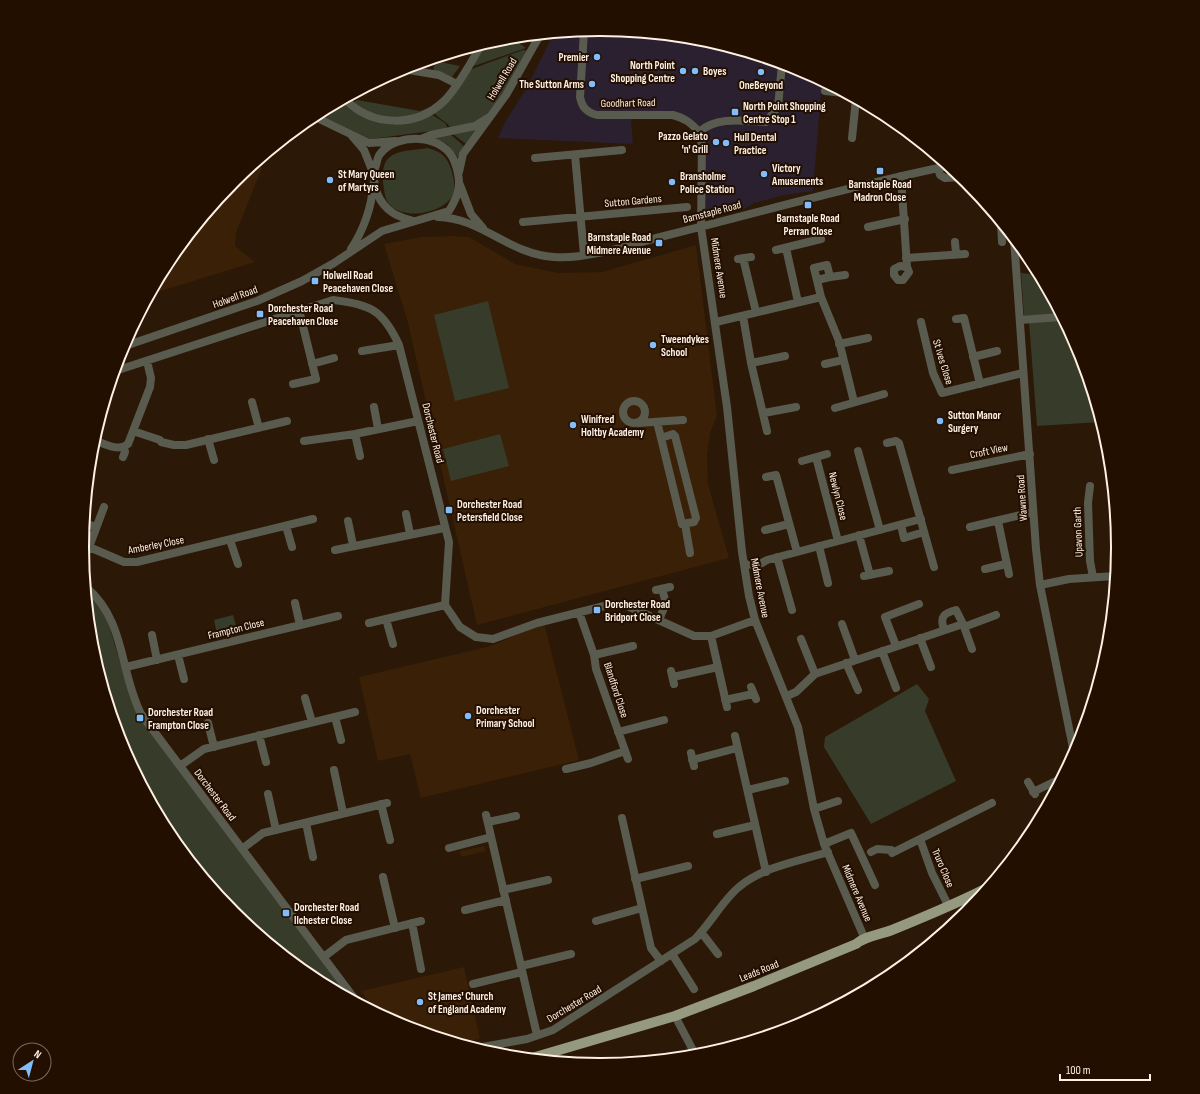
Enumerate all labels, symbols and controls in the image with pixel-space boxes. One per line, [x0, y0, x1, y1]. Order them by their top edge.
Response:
place label: Premier [558, 51, 590, 64]
marker: Premier [592, 52, 602, 62]
street label: Holwell Road [484, 55, 520, 102]
place label: North Point Shopping Centre [611, 59, 675, 85]
place label: Boyes [703, 65, 726, 78]
marker: North Point Shopping Centre [678, 66, 688, 76]
marker: Boyes [690, 66, 700, 76]
marker: OneBeyond [756, 67, 766, 77]
place label: The Sutton Arms [519, 78, 584, 91]
marker: The Sutton Arms [587, 79, 597, 89]
place label: OneBeyond [739, 79, 783, 92]
street label: Goodhart Road [600, 96, 656, 110]
place label: North Point Shopping Centre Stop 1 [743, 100, 826, 126]
marker: North Point Shopping Centre Stop 1 [730, 107, 740, 117]
place label: Pazzo Gelato 'n' Grill [658, 130, 708, 156]
place label: Hull Dental Practice [734, 131, 777, 157]
marker: Pazzo Gelato 'n' Grill [711, 137, 721, 147]
marker: Hull Dental Practice [721, 138, 731, 148]
place label: Victory Amusements [771, 162, 823, 188]
marker: Barnstaple Road Madron Close [875, 166, 885, 176]
place label: St Mary Queen of Martyrs [338, 168, 394, 194]
marker: Victory Amusements [759, 169, 769, 179]
place label: Bransholme Police Station [680, 170, 734, 196]
marker: St Mary Queen of Martyrs [325, 175, 335, 185]
marker: Bransholme Police Station [667, 177, 677, 187]
place label: Barnstaple Road Madron Close [848, 178, 912, 204]
street label: Sutton Gardens [604, 192, 662, 210]
street label: Barnstaple Road [682, 198, 743, 226]
marker: Barnstaple Road Perran Close [803, 200, 813, 210]
place label: Barnstaple Road Perran Close [776, 212, 840, 238]
place label: Barnstaple Road Midmere Avenue [587, 231, 651, 257]
street label: Midmere Avenue [708, 237, 730, 299]
marker: Barnstaple Road Midmere Avenue [654, 238, 664, 248]
place label: Holwell Road Peacehaven Close [323, 269, 394, 295]
marker: Holwell Road Peacehaven Close [310, 276, 320, 286]
street label: Holwell Road [211, 283, 260, 311]
place label: Dorchester Road Peacehaven Close [268, 302, 339, 328]
marker: Dorchester Road Peacehaven Close [255, 309, 265, 319]
place label: Tweendykes School [661, 333, 709, 359]
street label: St Ives Close [930, 338, 956, 386]
marker: Tweendykes School [648, 340, 658, 350]
street label: Dorchester Road [419, 402, 447, 465]
place label: Sutton Manor Surgery [948, 409, 1002, 435]
place label: Winifred Holtby Academy [581, 413, 645, 439]
marker: Sutton Manor Surgery [935, 416, 945, 426]
marker: Winifred Holtby Academy [568, 420, 578, 430]
street label: Croft View [969, 441, 1009, 461]
street label: Newlyn Close [826, 471, 850, 521]
street label: Wawne Road [1014, 474, 1030, 522]
place label: Dorchester Road Petersfield Close [457, 498, 523, 524]
marker: Dorchester Road Petersfield Close [444, 505, 454, 515]
street label: Upavon Garth [1071, 506, 1085, 557]
street label: Amberley Close [126, 533, 185, 557]
street label: Midmere Avenue [748, 557, 772, 619]
place label: Dorchester Road Bridport Close [605, 598, 670, 624]
marker: Dorchester Road Bridport Close [592, 605, 602, 615]
street label: Frampton Close [206, 616, 266, 642]
street label: Blandford Close [601, 661, 631, 719]
place label: Dorchester Primary School [476, 704, 535, 730]
place label: Dorchester Road Frampton Close [148, 706, 213, 732]
marker: Dorchester Primary School [463, 711, 473, 721]
marker: Dorchester Road Frampton Close [135, 713, 145, 723]
street label: Dorchester Road [191, 767, 239, 824]
street label: Truro Close [929, 847, 957, 889]
street label: Midmere Avenue [839, 863, 875, 923]
place label: Dorchester Road Ilchester Close [294, 901, 359, 927]
marker: Dorchester Road Ilchester Close [281, 908, 291, 918]
street label: Leads Road [737, 957, 781, 985]
street label: Dorchester Road [544, 982, 604, 1025]
place label: St James' Church of England Academy [428, 990, 506, 1016]
marker: St James' Church of England Academy [415, 997, 425, 1007]
north arrow [12, 1042, 52, 1082]
text: N [31, 1047, 44, 1061]
scale bar [1060, 1056, 1150, 1082]
text: 100 m [1066, 1063, 1091, 1078]

